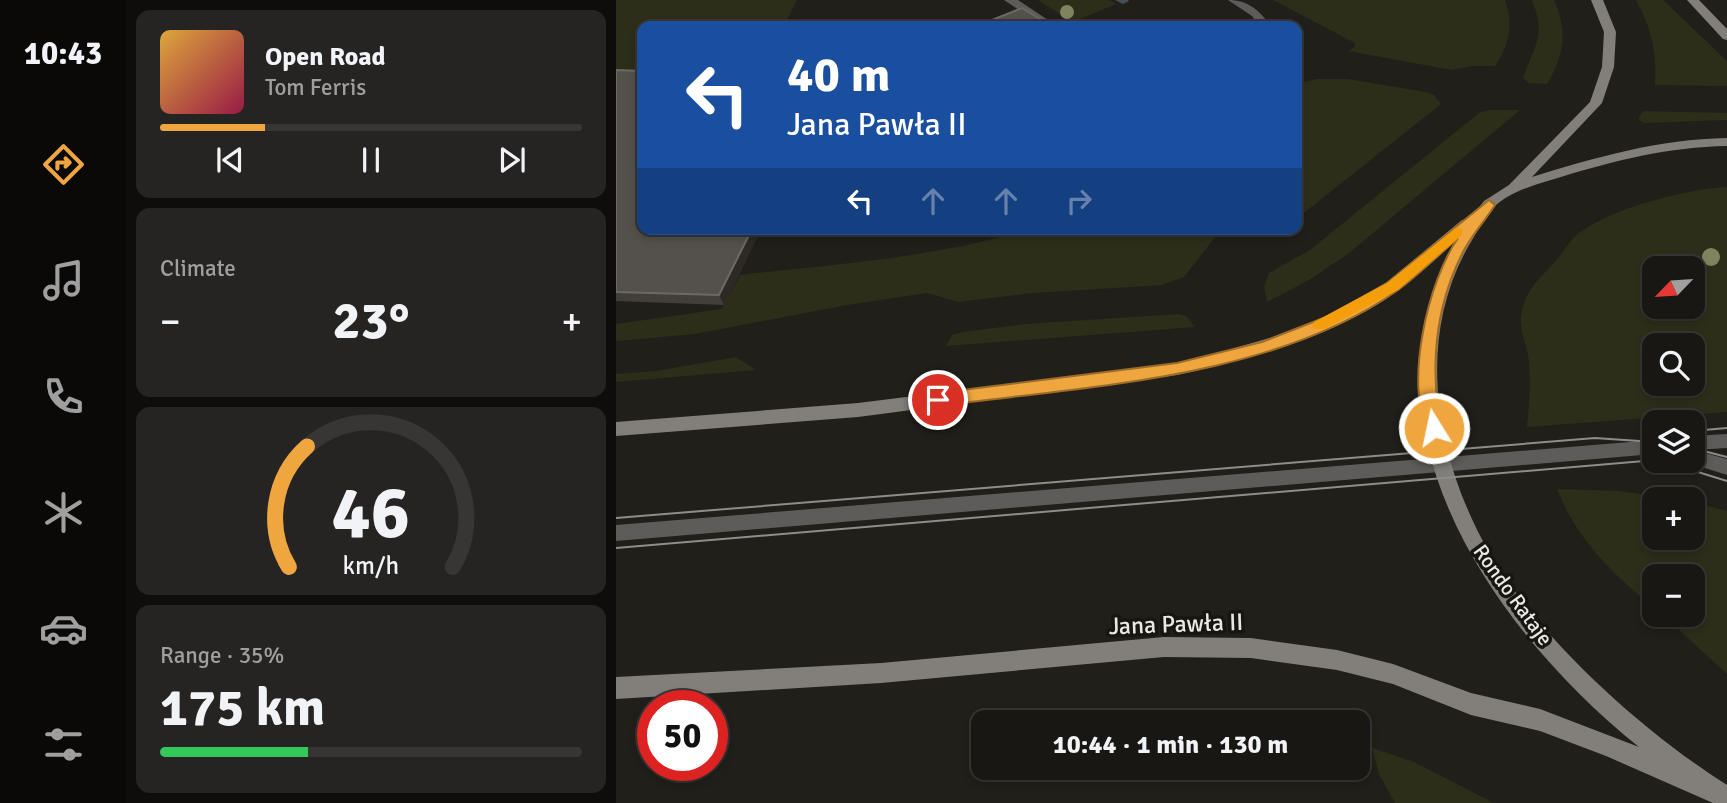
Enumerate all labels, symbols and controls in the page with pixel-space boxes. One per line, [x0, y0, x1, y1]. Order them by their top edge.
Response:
text: 10:43 [24, 34, 102, 73]
text: Open Road [265, 41, 386, 73]
text: 40 m [787, 45, 890, 105]
icon: left [672, 49, 763, 140]
text: Tom Ferris [265, 73, 366, 102]
text: Jana Pawła II [787, 105, 967, 144]
icon: directions [39, 140, 88, 189]
icon: previous [211, 141, 249, 179]
icon: pause [352, 141, 390, 179]
icon: next [493, 141, 531, 179]
icon: left [841, 182, 879, 220]
icon: ahead [914, 182, 952, 220]
icon: ahead [987, 182, 1025, 220]
icon: right [1060, 182, 1098, 220]
text: Climate [160, 254, 236, 283]
icon: music [39, 256, 88, 305]
north arrow [1642, 256, 1704, 318]
map controls [1642, 256, 1705, 627]
text: 23° [333, 289, 409, 353]
text: − [160, 298, 181, 345]
text: + [561, 298, 582, 345]
button: search [1642, 333, 1705, 396]
pin [908, 370, 968, 430]
icon: phone [39, 372, 88, 421]
icon: arrive [919, 381, 957, 419]
position arrow [1397, 391, 1471, 465]
button: layers [1642, 410, 1705, 473]
text: 46 [332, 469, 410, 558]
button: + [1642, 487, 1705, 550]
icon: climate [39, 488, 88, 537]
street label: Rondo Rataje [1468, 539, 1558, 651]
text: km/h [343, 549, 399, 580]
button: − [1642, 564, 1705, 627]
icon: car [39, 604, 88, 653]
street label: Jana Pawła II [1108, 607, 1244, 641]
text: Range · 35% [160, 641, 284, 670]
text: 175 km [160, 676, 325, 740]
speed limit sign: 50 [637, 690, 728, 781]
icon: filters [39, 720, 88, 769]
text: 10:44 · 1 min · 130 m [1053, 729, 1288, 761]

